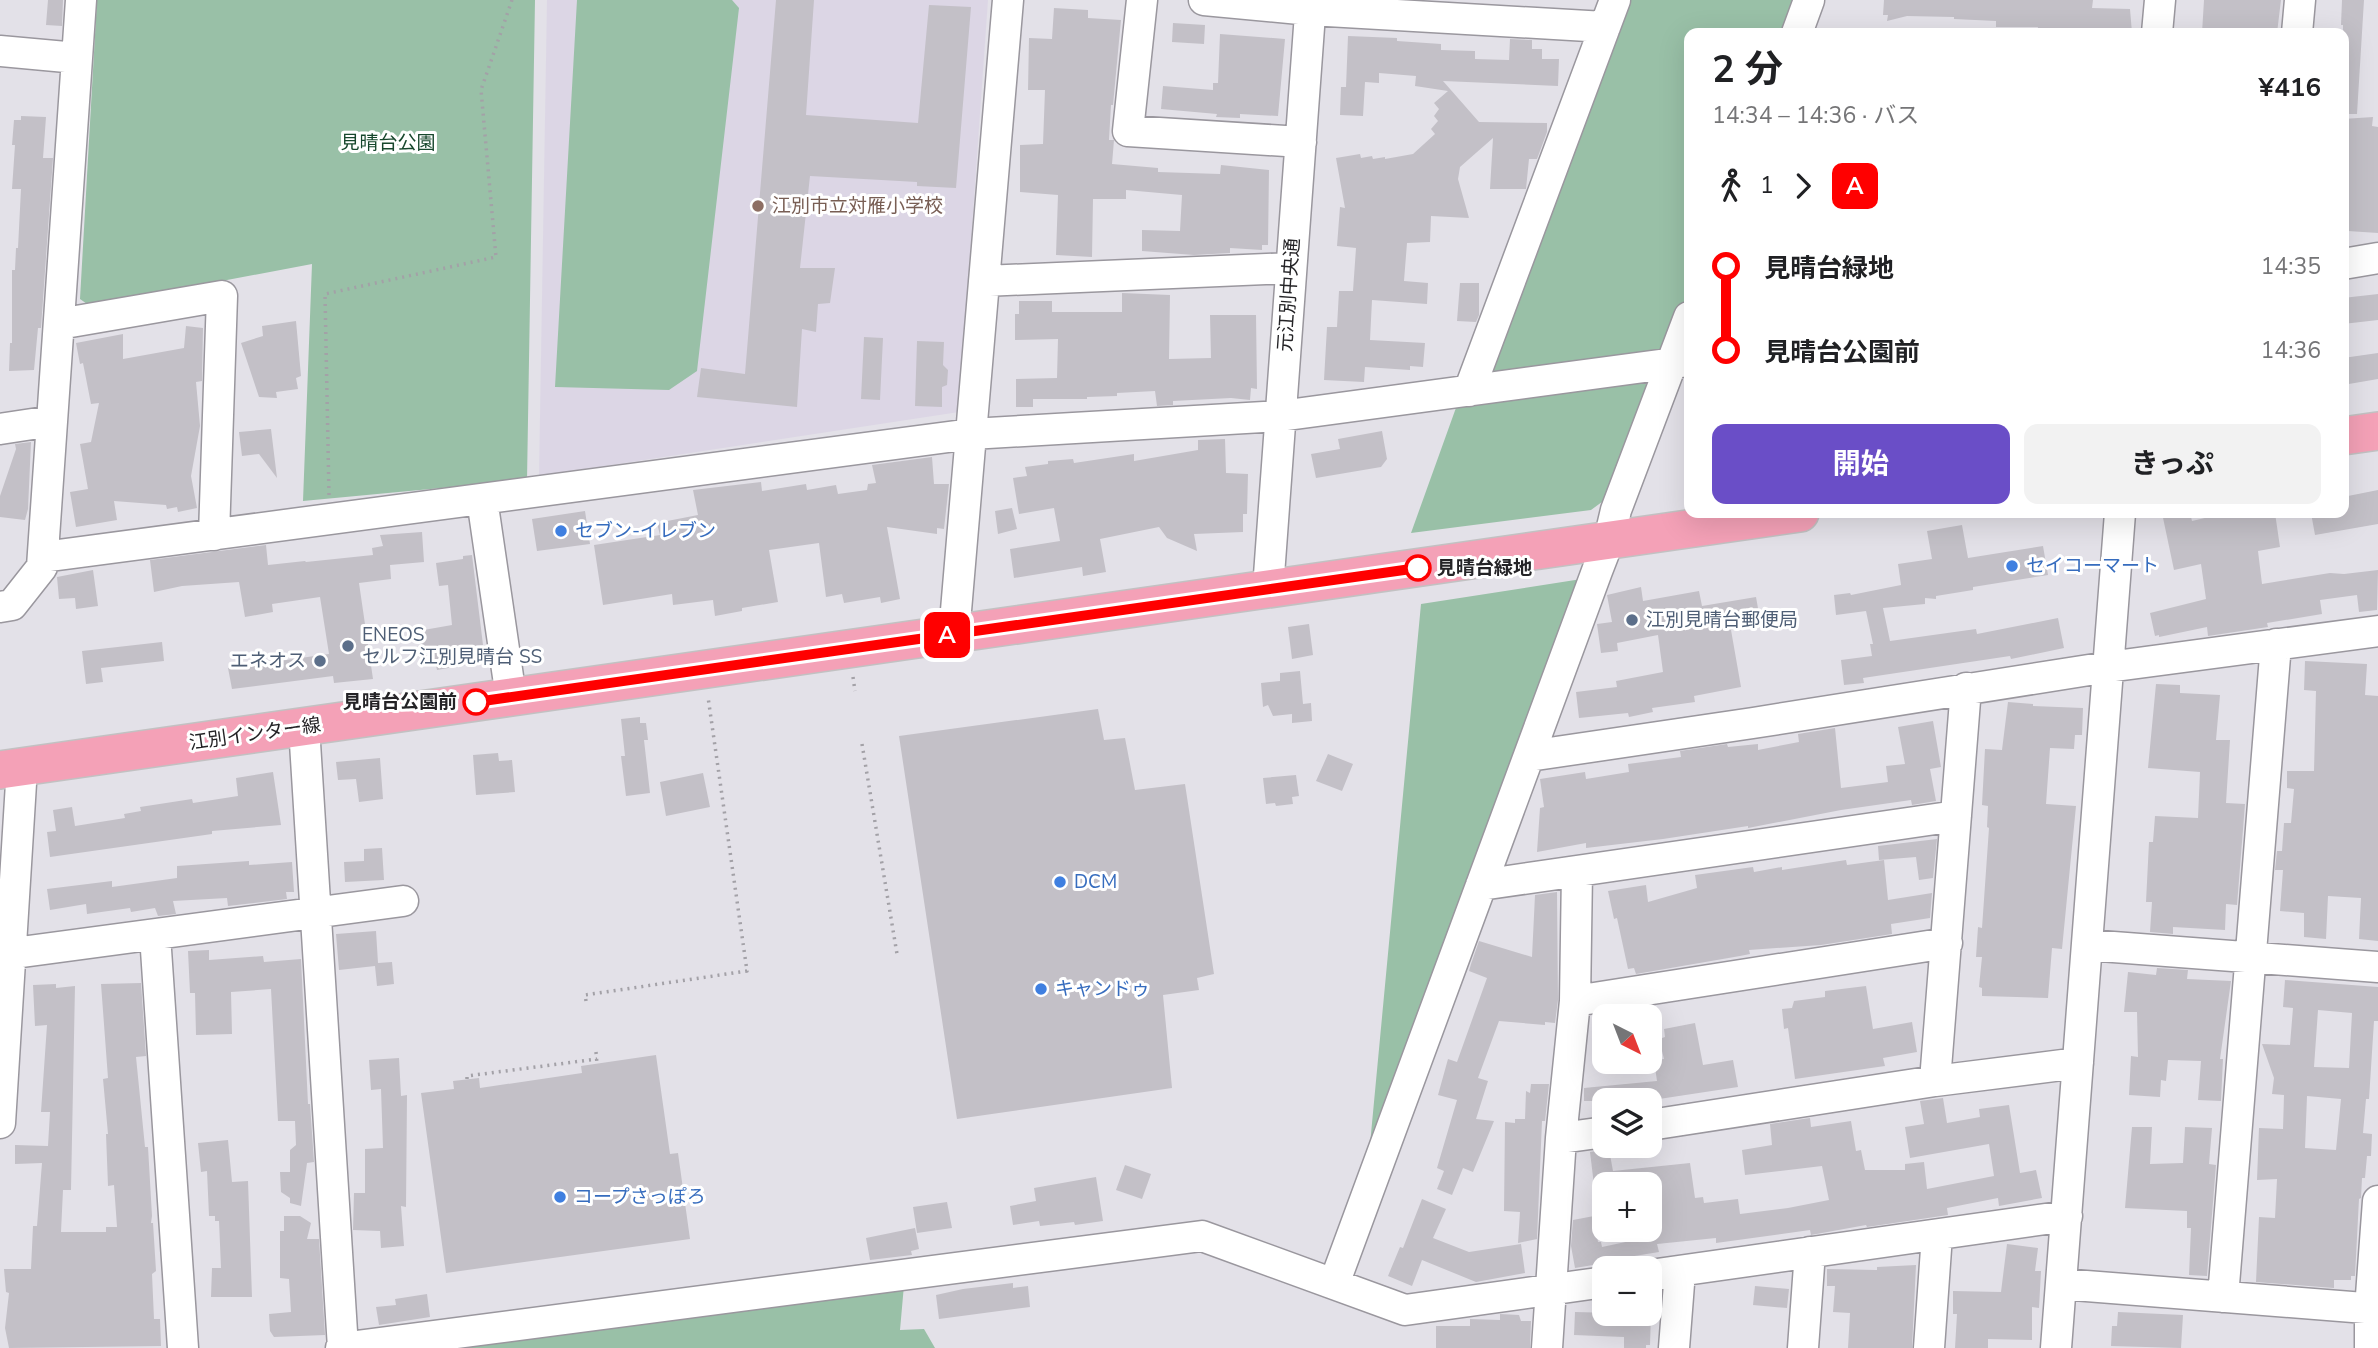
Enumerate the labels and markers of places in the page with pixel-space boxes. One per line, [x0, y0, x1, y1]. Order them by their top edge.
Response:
place label: 江別市立対雁小学校 [772, 193, 943, 219]
marker: 江別市立対雁小学校 [750, 198, 766, 214]
place label: セブン-イレブン [575, 518, 716, 544]
marker: セブン-イレブン [553, 523, 569, 539]
place label: セイコーマート [2026, 553, 2159, 579]
marker: 見晴台緑地 [1405, 555, 1431, 581]
place label: 見晴台緑地 [1437, 555, 1532, 581]
marker: セイコーマート [2004, 558, 2020, 574]
place label: 江別見晴台郵便局 [1646, 607, 1798, 633]
marker: 江別見晴台郵便局 [1624, 612, 1640, 628]
place label: ENEOS セルフ江別見晴台 SS [362, 622, 542, 670]
marker: ENEOS セルフ江別見晴台 SS [340, 638, 356, 654]
place label: エネオス [230, 648, 306, 674]
marker: エネオス [312, 653, 328, 669]
place label: 見晴台公園前 [343, 689, 457, 715]
marker: 見晴台公園前 [463, 689, 489, 715]
place label: DCM [1074, 869, 1117, 895]
marker: DCM [1052, 874, 1068, 890]
place label: キャンドゥ [1055, 976, 1150, 1002]
marker: キャンドゥ [1033, 981, 1049, 997]
place label: コープさっぽろ [574, 1184, 706, 1210]
marker: コープさっぽろ [552, 1189, 568, 1205]

